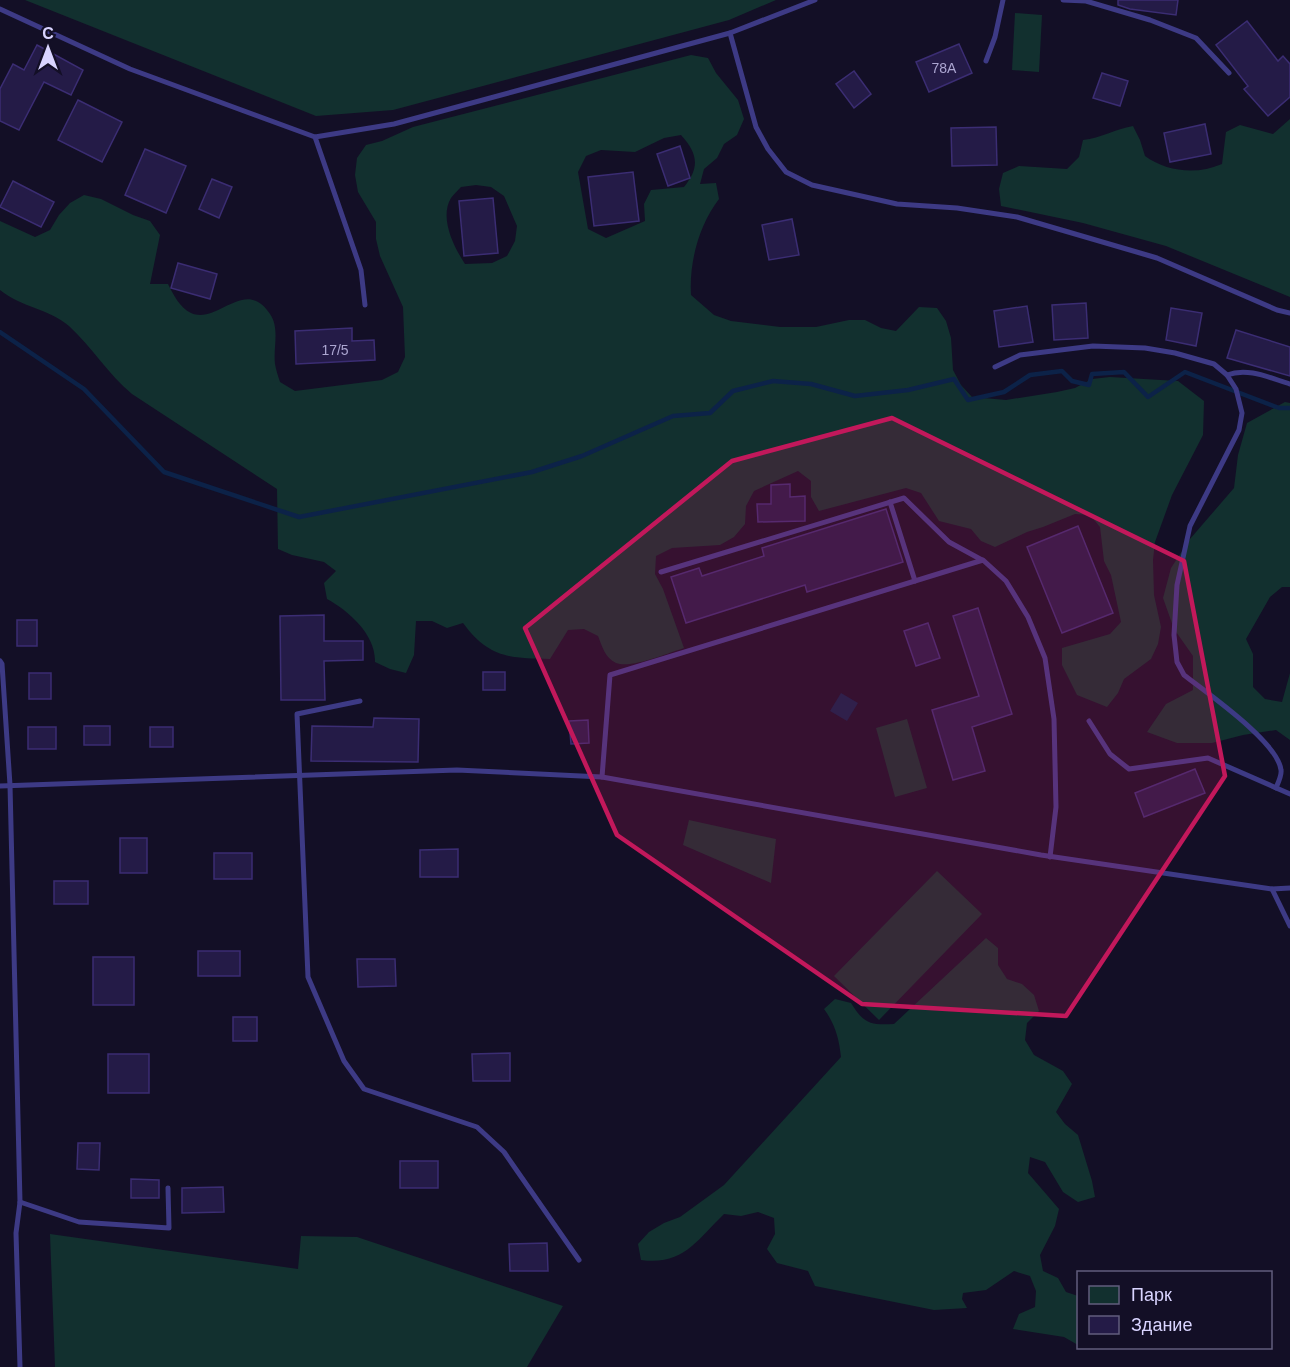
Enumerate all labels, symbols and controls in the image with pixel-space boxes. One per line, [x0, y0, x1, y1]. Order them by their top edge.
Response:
north arrow [18, 18, 78, 78]
text: С [42, 25, 54, 42]
house number: 78А [932, 60, 957, 76]
house number: 17/5 [321, 342, 349, 358]
legend [1077, 1271, 1272, 1349]
text: Парк [1131, 1285, 1172, 1305]
text: Здание [1131, 1315, 1192, 1335]

